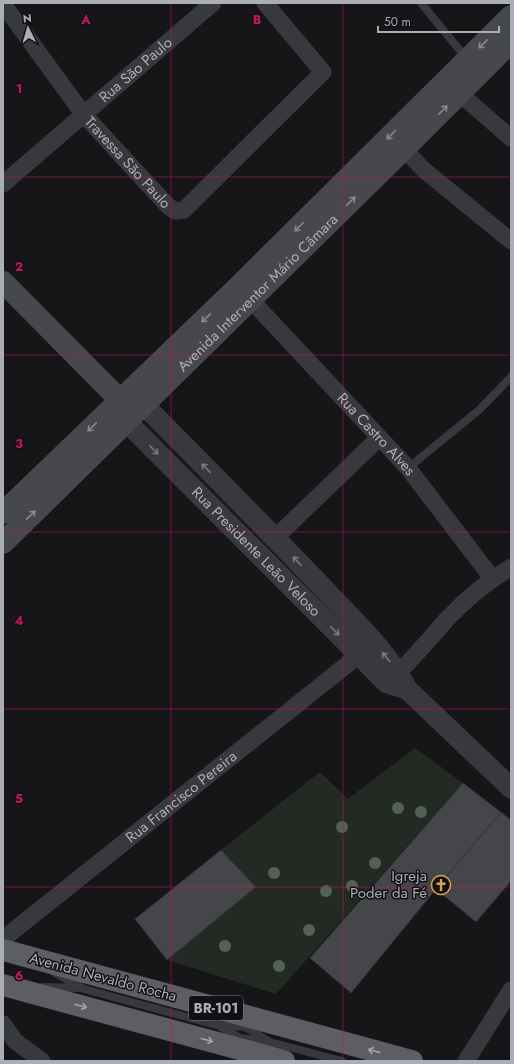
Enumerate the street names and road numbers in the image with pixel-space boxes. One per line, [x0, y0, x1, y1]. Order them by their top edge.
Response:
street label: Rua São Paulo [94, 32, 177, 108]
street label: Travessa São Paulo [79, 111, 176, 214]
street label: Avenida Interventor Mário Câmara [172, 209, 343, 377]
street label: Rua Castro Alves [332, 388, 421, 480]
street label: Rua Presidente Leão Veloso [186, 482, 326, 622]
street label: Rua Francisco Pereira [121, 746, 242, 848]
street label: Avenida Nevaldo Rocha [27, 947, 179, 1007]
road number: BR-101 [189, 996, 243, 1020]

